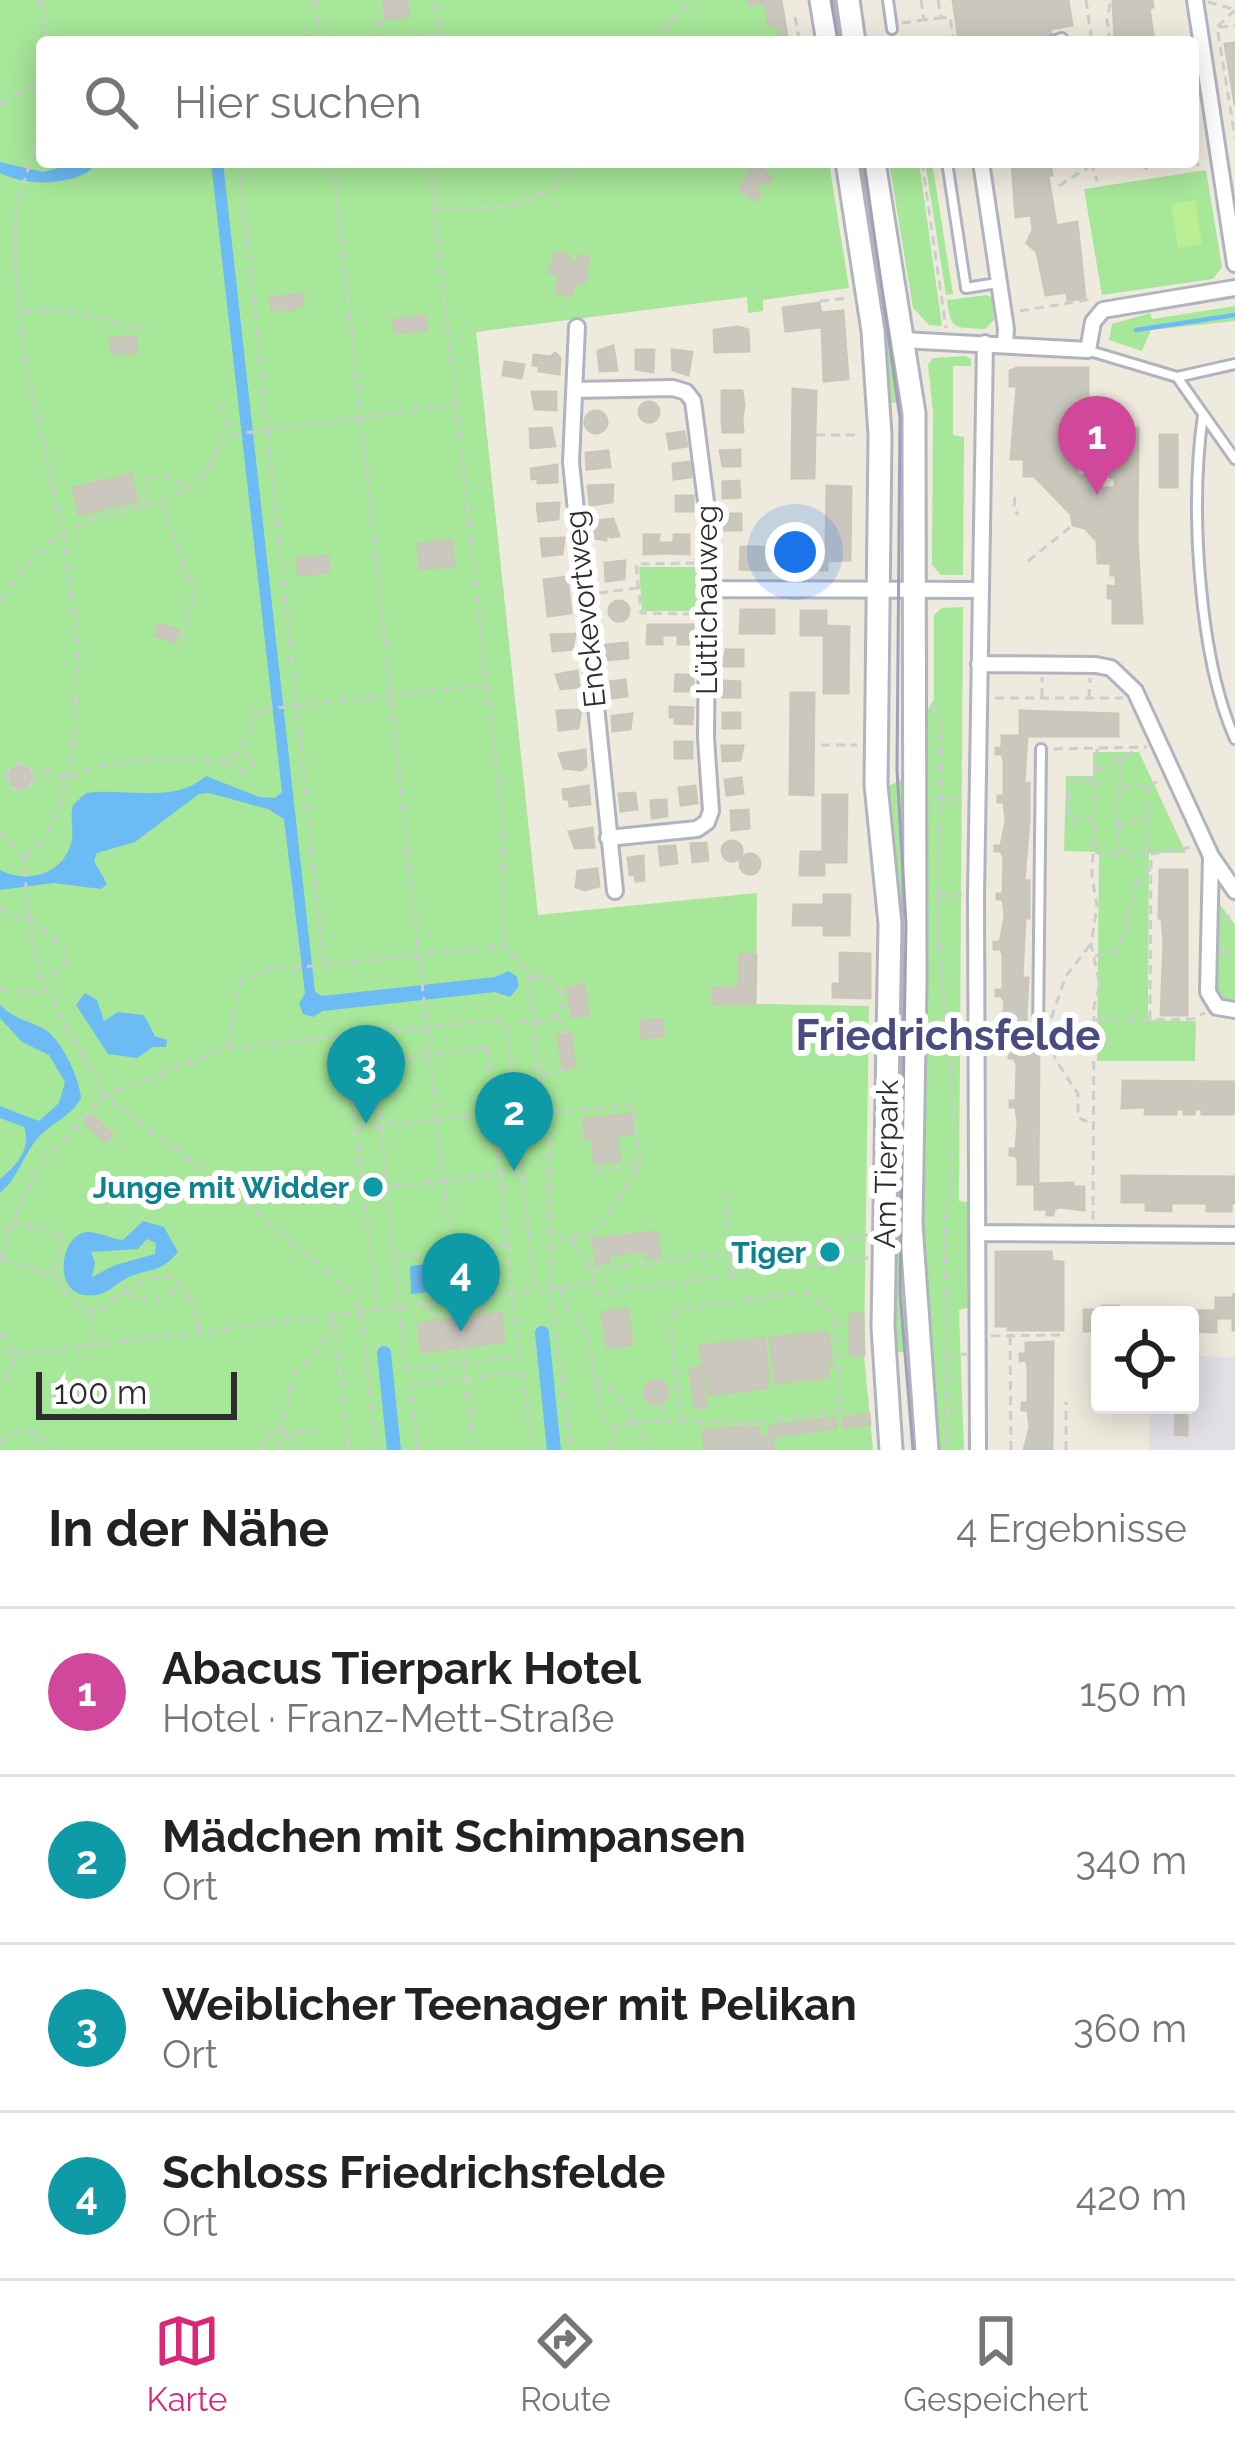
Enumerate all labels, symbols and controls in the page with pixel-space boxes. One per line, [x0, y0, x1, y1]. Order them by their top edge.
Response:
search box [36, 36, 1199, 168]
icon: search [78, 69, 144, 135]
text: Hier suchen [174, 76, 422, 129]
pin: 1 [1058, 396, 1136, 495]
street label: Lüttichauweg [689, 505, 724, 695]
street label: Enckevortweg [557, 509, 613, 709]
your location [765, 522, 825, 582]
district label: Friedrichsfelde [796, 1011, 1100, 1060]
pin: 3 [327, 1025, 405, 1124]
pin: 2 [475, 1072, 553, 1171]
street label: Am Tierpark [867, 1079, 905, 1249]
place label: Junge mit Widder [93, 1170, 349, 1205]
marker: Junge mit Widder [360, 1174, 386, 1200]
pin: 4 [422, 1233, 500, 1332]
place label: Tiger [731, 1235, 806, 1270]
marker: Tiger [817, 1239, 843, 1265]
map controls [1091, 1306, 1199, 1414]
button: locate [1091, 1306, 1199, 1414]
scale bar [36, 1366, 237, 1419]
text: 100 m [54, 1373, 147, 1412]
text: In der Nähe [48, 1498, 329, 1558]
text: 4 Ergebnisse [956, 1505, 1187, 1551]
text: Abacus Tierpark Hotel [162, 1642, 641, 1695]
text: 1 [77, 1669, 97, 1715]
text: 150 m [1079, 1669, 1187, 1715]
text: Hotel · Franz-Mett-Straße [162, 1695, 614, 1741]
text: Mädchen mit Schimpansen [162, 1810, 746, 1863]
text: 2 [76, 1837, 98, 1883]
text: 340 m [1075, 1837, 1187, 1883]
text: Ort [162, 1863, 218, 1909]
text: Weiblicher Teenager mit Pelikan [162, 1978, 857, 2031]
text: 3 [76, 2005, 98, 2051]
text: 360 m [1073, 2005, 1187, 2051]
text: Ort [162, 2031, 218, 2077]
text: Schloss Friedrichsfelde [162, 2146, 666, 2199]
text: 4 [76, 2173, 98, 2219]
text: 420 m [1076, 2173, 1187, 2219]
text: Ort [162, 2199, 218, 2245]
tab: Karte [146, 2308, 227, 2419]
tab: Route [520, 2308, 611, 2419]
tab: Gespeichert [903, 2308, 1089, 2419]

